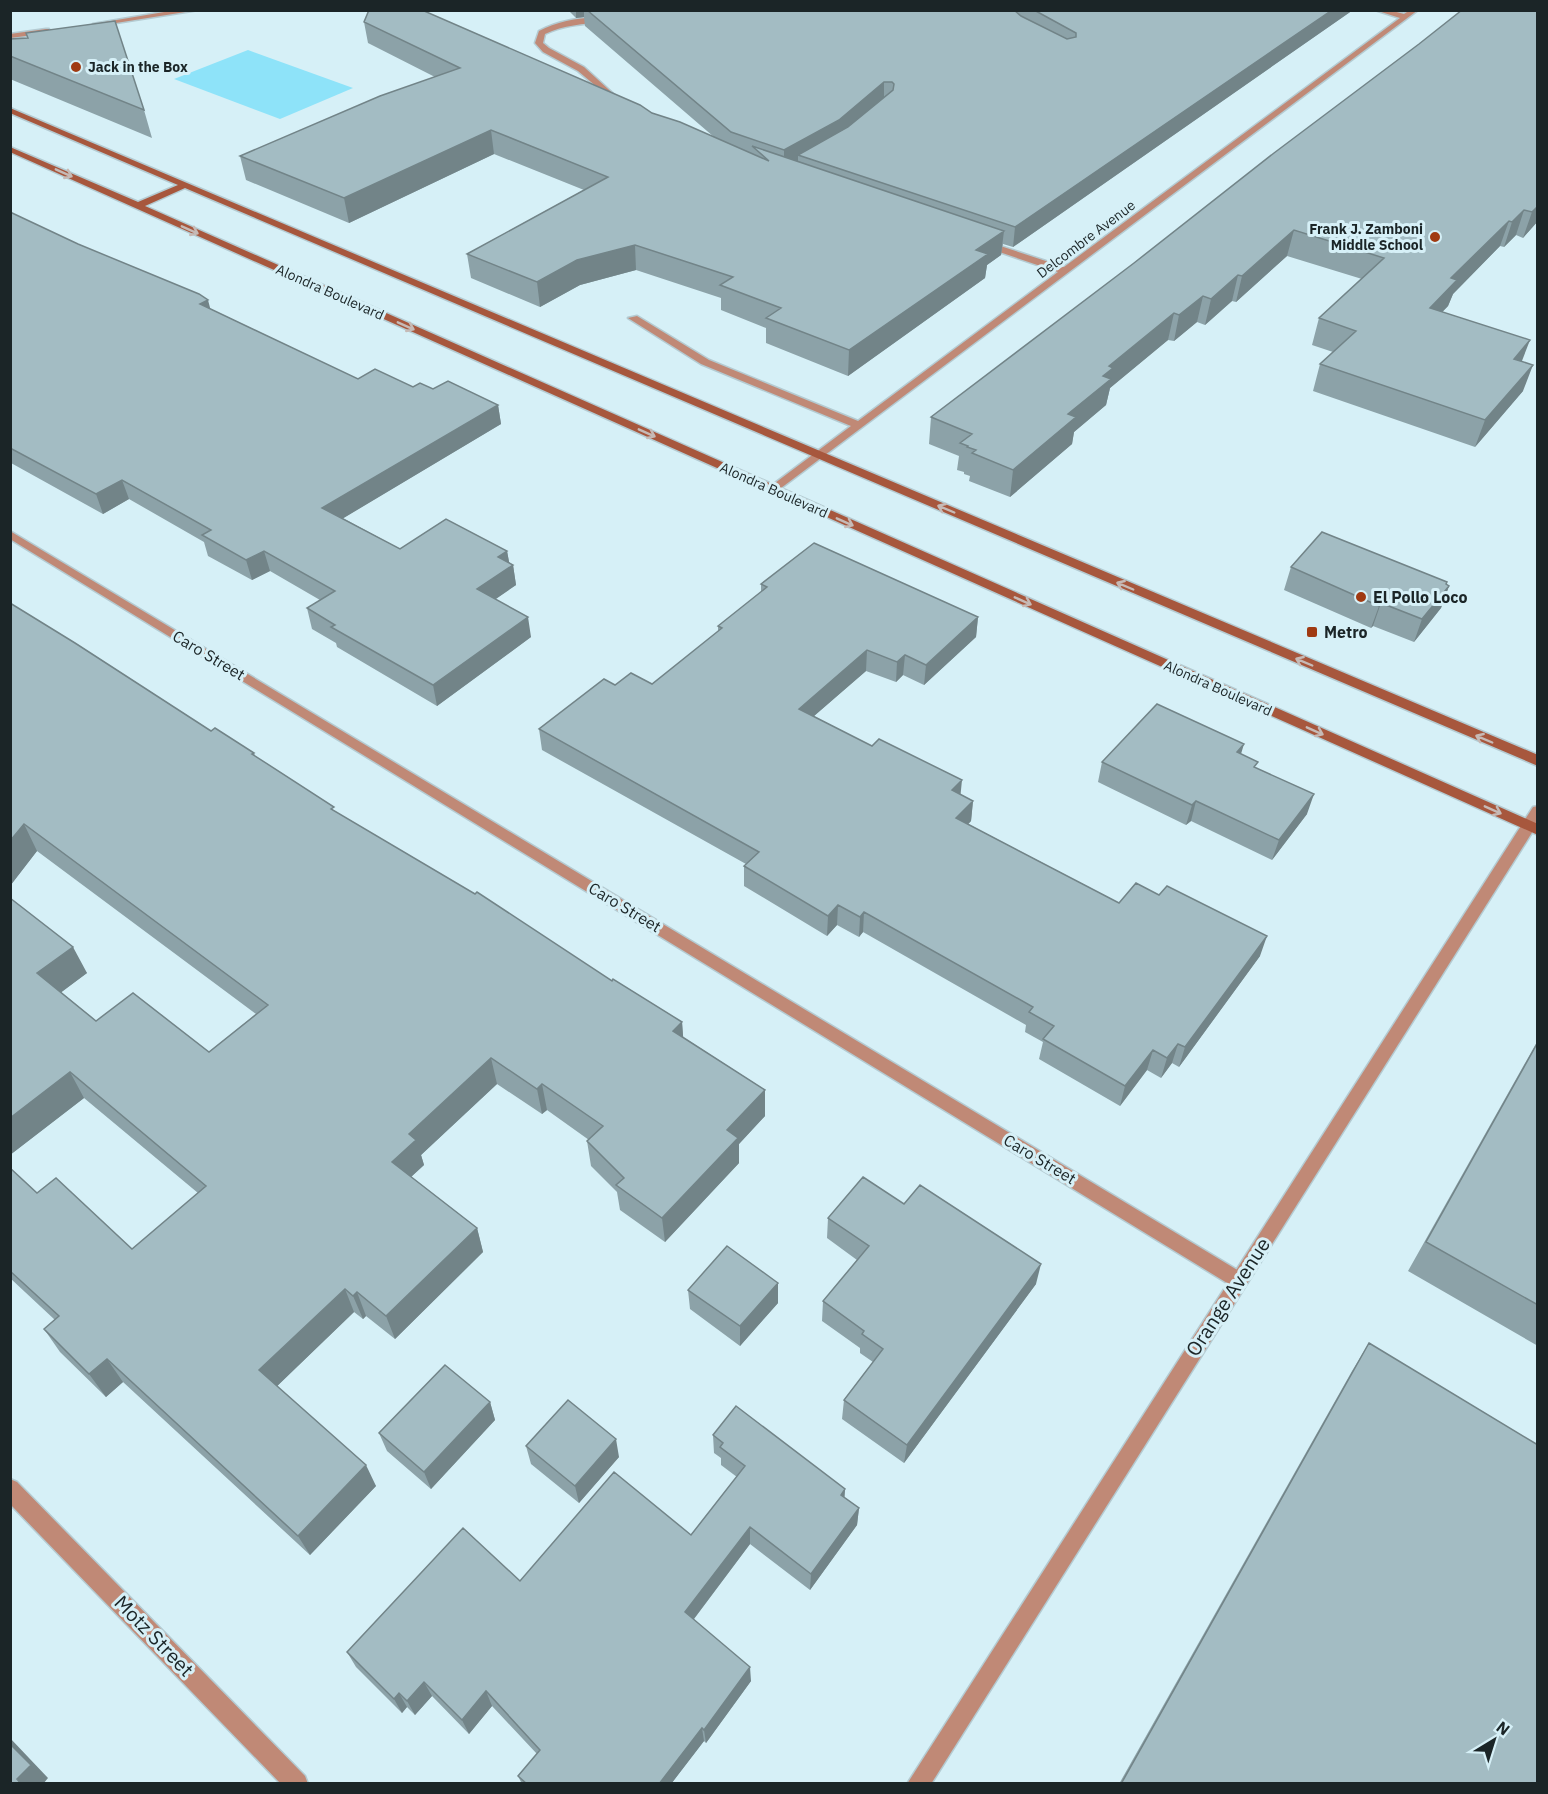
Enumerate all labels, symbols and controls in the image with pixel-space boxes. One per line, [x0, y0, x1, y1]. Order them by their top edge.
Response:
place label: Jack in the Box [88, 58, 188, 76]
marker: Jack in the Box [69, 60, 83, 74]
one-way arrow [55, 169, 73, 180]
street label: Delcombre Avenue [1033, 196, 1139, 282]
place label: Frank J. Zamboni Middle School [1309, 220, 1423, 254]
one-way arrow [181, 225, 199, 236]
marker: Frank J. Zamboni Middle School [1428, 230, 1442, 244]
street label: Alondra Boulevard [273, 260, 387, 324]
one-way arrow [397, 321, 415, 332]
one-way arrow [638, 428, 656, 440]
street label: Alondra Boulevard [717, 458, 831, 522]
one-way arrow [937, 503, 955, 514]
one-way arrow [836, 516, 854, 528]
one-way arrow [1116, 580, 1135, 591]
place label: El Pollo Loco [1373, 587, 1467, 607]
marker: El Pollo Loco [1354, 590, 1368, 604]
one-way arrow [1014, 596, 1032, 607]
place label: Metro [1324, 622, 1368, 642]
marker: Metro [1305, 625, 1319, 639]
street label: Caro Street [169, 626, 249, 684]
street label: Alondra Boulevard [1161, 656, 1275, 720]
one-way arrow [1296, 656, 1314, 667]
one-way arrow [1305, 726, 1324, 737]
one-way arrow [1475, 732, 1493, 744]
one-way arrow [1484, 806, 1502, 817]
street label: Caro Street [585, 878, 665, 936]
street label: Caro Street [1000, 1130, 1080, 1188]
street label: Orange Avenue [1179, 1232, 1276, 1361]
street label: Motz Street [109, 1589, 200, 1682]
north arrow [1464, 1710, 1524, 1770]
text: N [1493, 1717, 1514, 1740]

